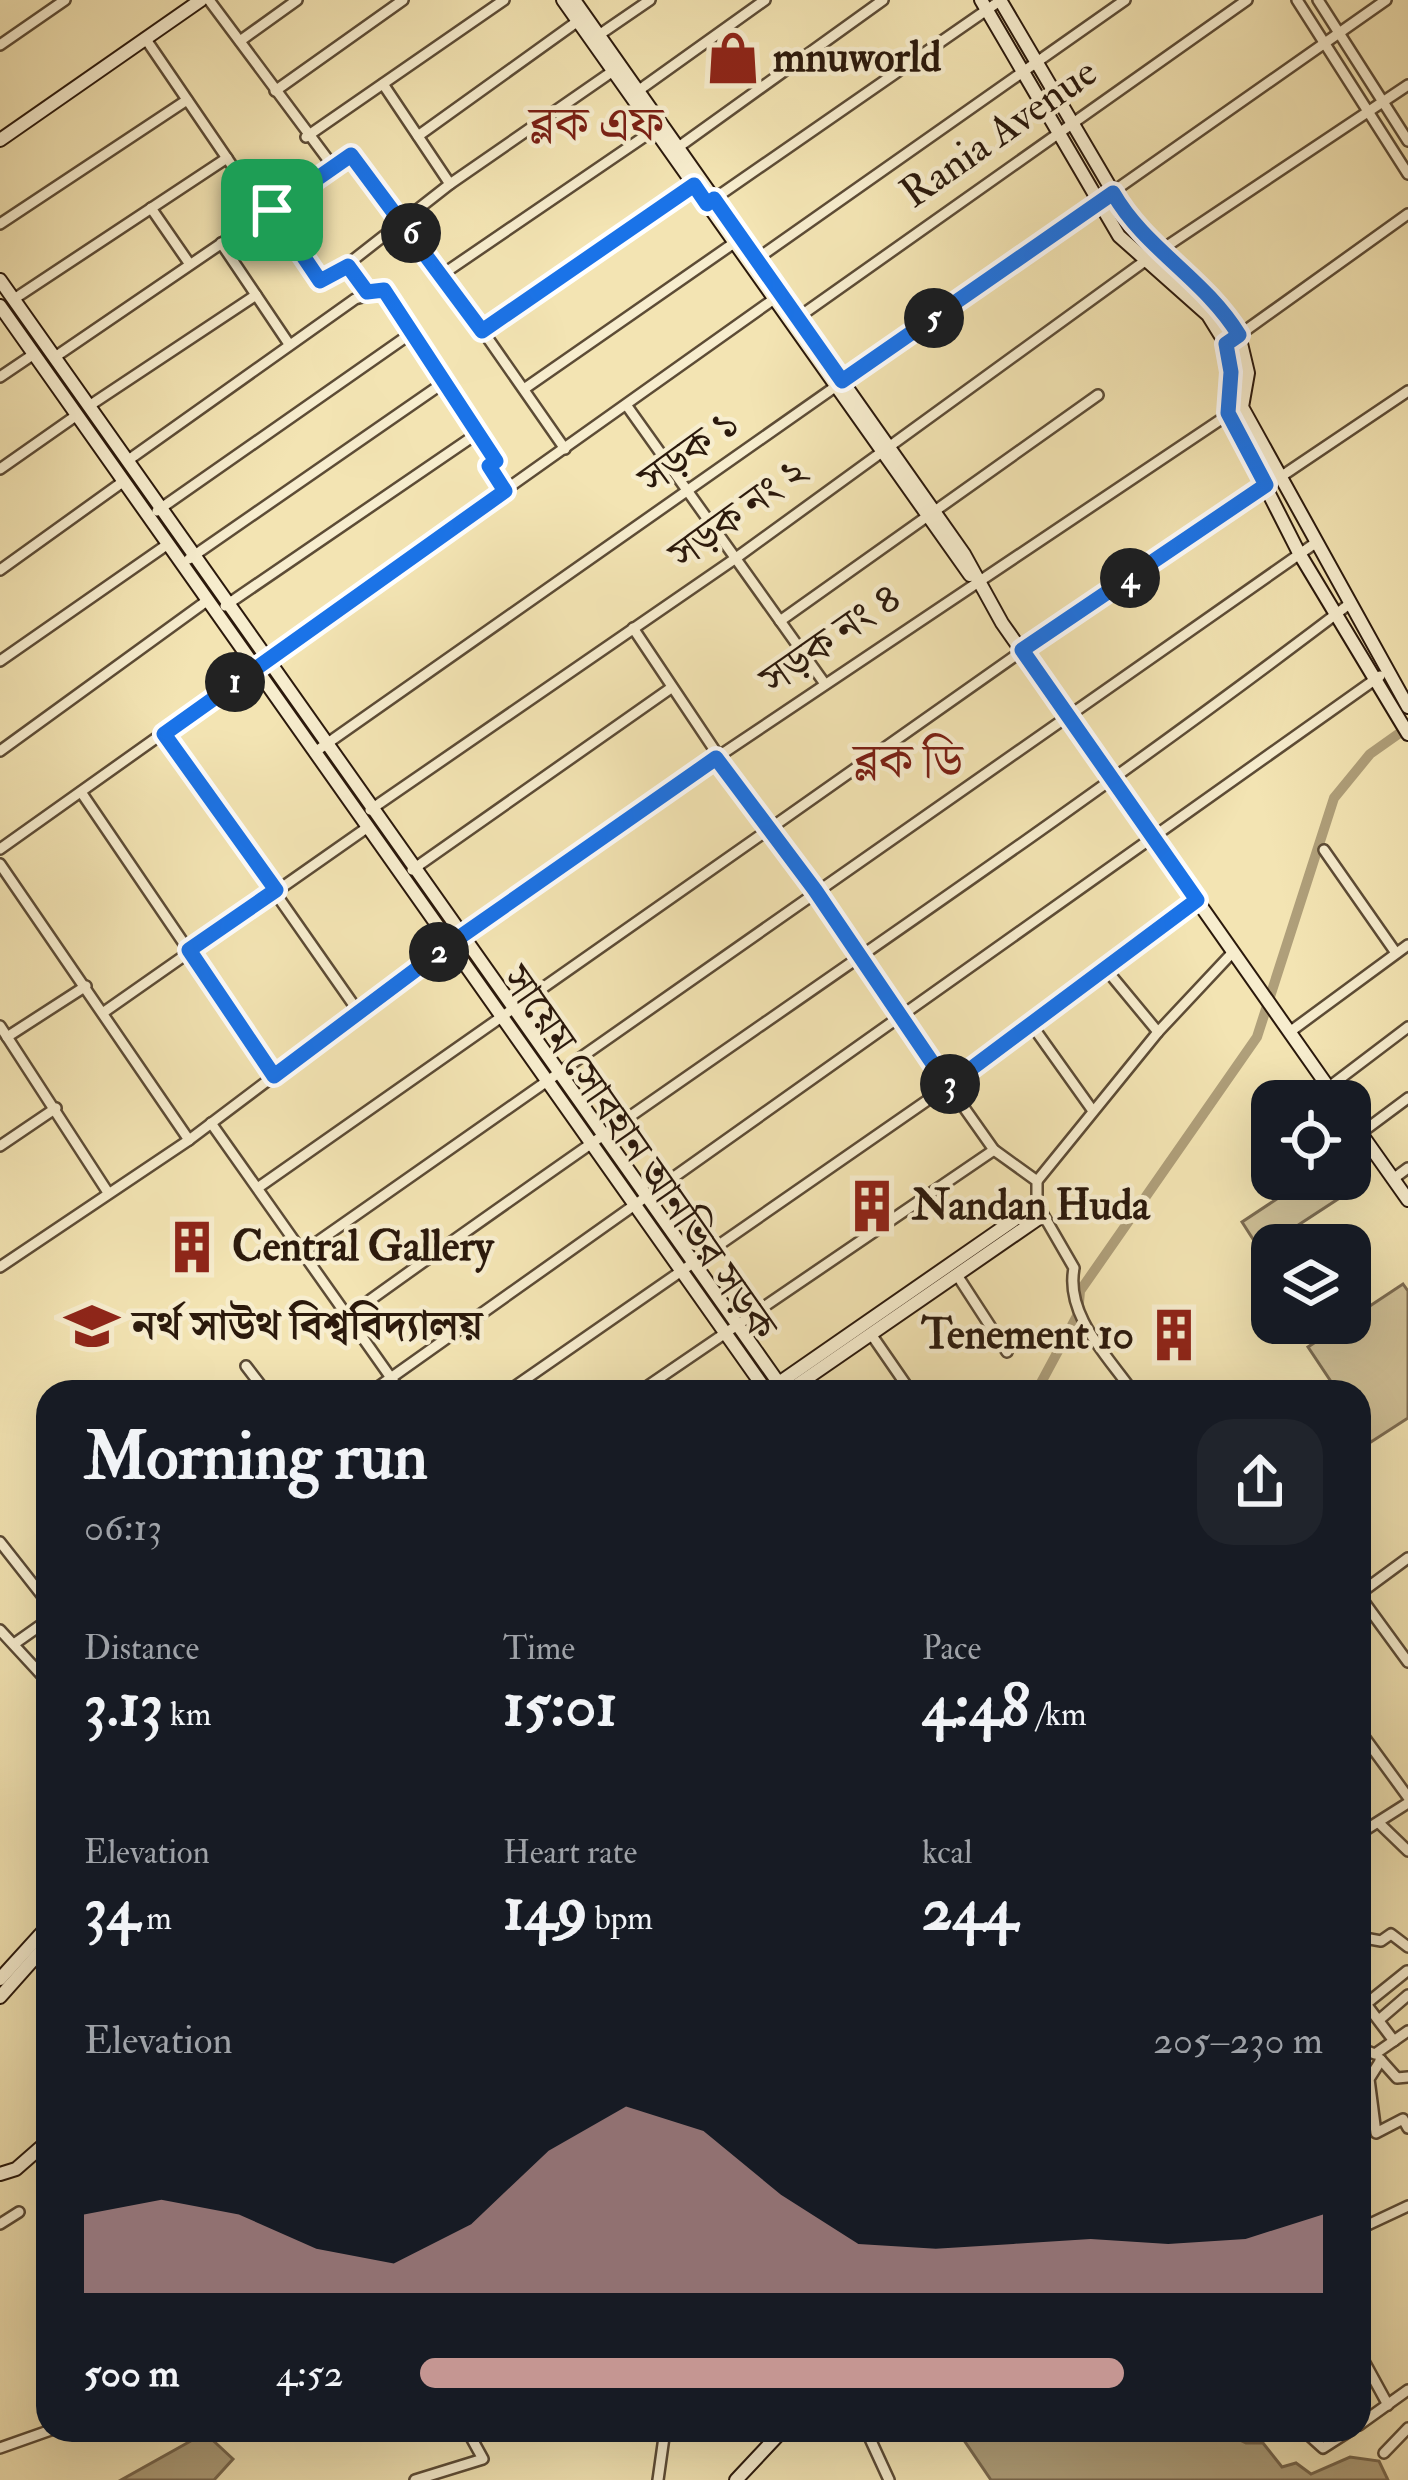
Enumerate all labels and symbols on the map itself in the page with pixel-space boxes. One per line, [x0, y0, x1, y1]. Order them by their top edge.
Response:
shop icon: mnuworld [704, 29, 762, 87]
place label: mnuworld [773, 32, 941, 84]
street label: Rania Avenue [891, 46, 1107, 220]
district label: ব্লক এফ [527, 95, 665, 155]
pin [221, 159, 323, 261]
pin: 6 [381, 203, 441, 263]
pin: 5 [904, 288, 964, 348]
street label: সড়ক ১ [627, 398, 750, 507]
street label: সড়ক নং ২ [657, 445, 819, 583]
pin: 4 [1100, 548, 1160, 608]
street label: সড়ক নং ৪ [749, 572, 912, 708]
pin: 1 [205, 652, 265, 712]
district label: ব্লক ডি [851, 732, 965, 792]
pin: 2 [409, 922, 469, 982]
street label: সায়েম সোবহান আনভির সড়ক [489, 954, 789, 1352]
pin: 3 [920, 1054, 980, 1114]
building icon: Nandan Huda [843, 1177, 901, 1235]
place label: Nandan Huda [911, 1180, 1151, 1232]
building icon: Central Gallery [163, 1218, 221, 1276]
place label: Central Gallery [232, 1221, 495, 1274]
school or university icon: নর্থ সাউথ বিশ্ববিদ্যালয় [63, 1297, 121, 1355]
place label: নর্থ সাউথ বিশ্ববিদ্যালয় [130, 1300, 485, 1352]
building icon: Tenement 10 [1145, 1306, 1203, 1364]
place label: Tenement 10 [920, 1309, 1134, 1361]

